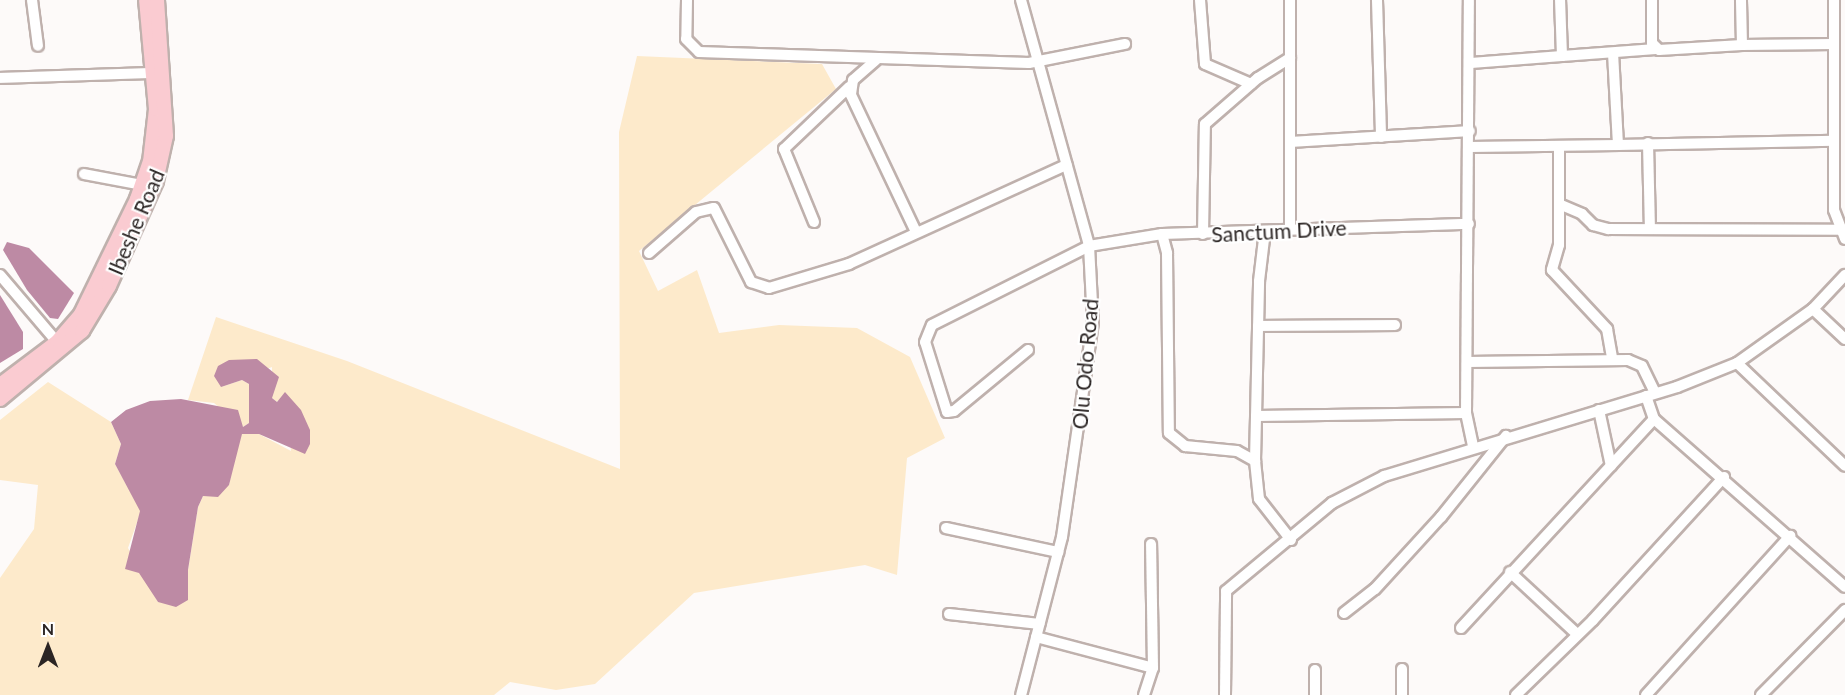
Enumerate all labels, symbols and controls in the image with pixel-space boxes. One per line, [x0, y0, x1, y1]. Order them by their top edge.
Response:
street label: Ibeshe Road [102, 165, 170, 279]
street label: Sanctum Drive [1211, 215, 1347, 247]
street label: Olu Odo Road [1067, 298, 1103, 430]
north arrow [18, 617, 78, 677]
text: N [42, 619, 54, 638]

